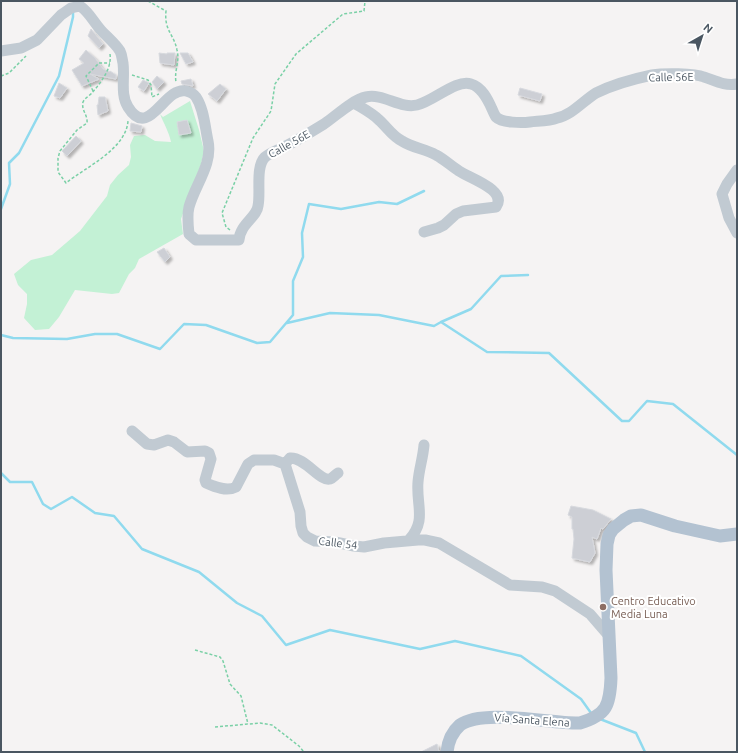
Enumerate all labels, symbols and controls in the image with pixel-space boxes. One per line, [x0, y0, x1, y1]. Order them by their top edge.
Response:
north arrow [682, 16, 722, 56]
text: N [701, 21, 715, 35]
street label: Calle 56E [648, 71, 694, 83]
street label: Calle 56E [266, 128, 312, 160]
street label: Calle 54 [318, 535, 358, 551]
place label: Centro Educativo Media Luna [611, 595, 696, 620]
marker: Centro Educativo Media Luna [598, 602, 608, 612]
street label: Vía Santa Elena [494, 711, 570, 729]

